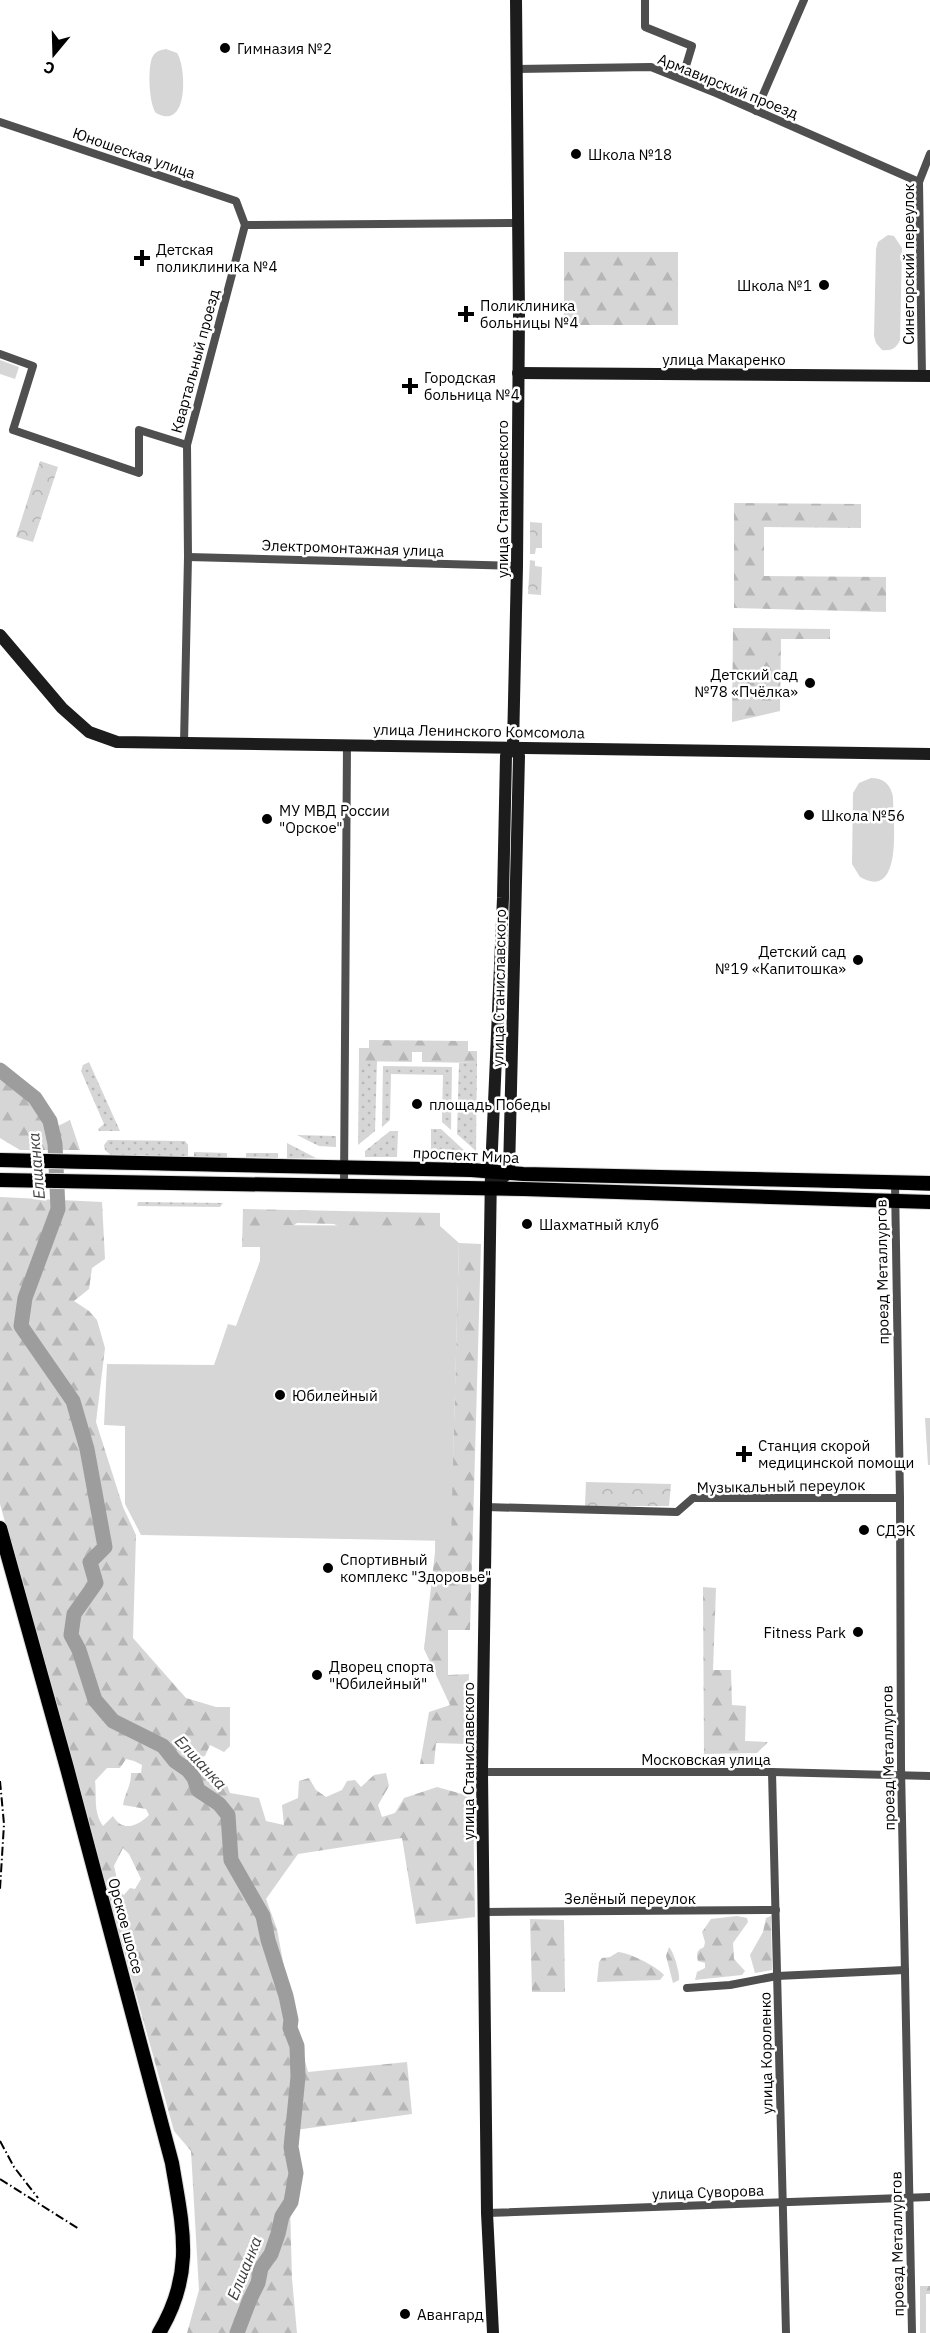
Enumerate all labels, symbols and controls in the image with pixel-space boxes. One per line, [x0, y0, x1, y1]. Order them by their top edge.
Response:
north arrow [24, 24, 84, 84]
place label: Гимназия №2 [237, 39, 332, 58]
marker: Гимназия №2 [218, 41, 232, 55]
street label: Армавирский проезд [655, 49, 801, 123]
text: С [41, 57, 57, 79]
street label: Юношеская улица [70, 123, 198, 183]
place label: Школа №18 [588, 145, 672, 164]
marker: Школа №18 [569, 147, 583, 161]
street label: Синегорский переулок [899, 183, 918, 345]
place label: Детская поликлиника №4 [156, 240, 277, 276]
marker: Детская поликлиника №4 [133, 249, 151, 267]
place label: Школа №1 [737, 276, 812, 295]
marker: Школа №1 [817, 278, 831, 292]
street label: Квартальный проезд [167, 287, 223, 435]
place label: Поликлиника больницы №4 [480, 296, 579, 332]
marker: Поликлиника больницы №4 [457, 305, 475, 323]
street label: улица Макаренко [662, 350, 786, 369]
place label: Городская больница №4 [424, 368, 520, 404]
marker: Городская больница №4 [401, 377, 419, 395]
street label: улица Станиславского [493, 420, 512, 578]
street label: Электромонтажная улица [261, 535, 445, 561]
place label: Детский сад №78 «Пчёлка» [694, 665, 798, 701]
marker: Детский сад №78 «Пчёлка» [803, 676, 817, 690]
street label: улица Ленинского Комсомола [373, 720, 585, 742]
place label: МУ МВД России "Орское" [279, 801, 390, 837]
place label: Школа №56 [821, 806, 905, 825]
marker: Школа №56 [802, 808, 816, 822]
marker: МУ МВД России "Орское" [260, 812, 274, 826]
street label: улица Станиславского [488, 909, 510, 1067]
place label: Детский сад №19 «Капитошка» [715, 942, 846, 978]
marker: Детский сад №19 «Капитошка» [851, 953, 865, 967]
place label: площадь Победы [429, 1095, 551, 1114]
marker: площадь Победы [410, 1097, 424, 1111]
water label: Елшанка [23, 1132, 49, 1200]
street label: проспект Мира [412, 1143, 520, 1167]
street label: проезд Металлургов [871, 1199, 893, 1345]
place label: Шахматный клуб [539, 1215, 659, 1234]
marker: Шахматный клуб [520, 1217, 534, 1231]
place label: Юбилейный [292, 1386, 378, 1405]
marker: Юбилейный [273, 1388, 287, 1402]
place label: Станция скорой медицинской помощи [758, 1436, 914, 1472]
marker: Станция скорой медицинской помощи [735, 1445, 753, 1463]
street label: Музыкальный переулок [697, 1475, 865, 1497]
place label: СДЭК [876, 1521, 916, 1540]
marker: СДЭК [857, 1523, 871, 1537]
place label: Спортивный комплекс "Здоровье" [340, 1550, 491, 1586]
marker: Спортивный комплекс "Здоровье" [321, 1561, 335, 1575]
place label: Fitness Park [763, 1623, 846, 1642]
marker: Fitness Park [851, 1625, 865, 1639]
place label: Дворец спорта "Юбилейный" [329, 1657, 434, 1693]
marker: Дворец спорта "Юбилейный" [310, 1668, 324, 1682]
street label: улица Станиславского [459, 1682, 478, 1840]
street label: проезд Металлургов [877, 1685, 899, 1831]
water label: Елшанка [171, 1731, 231, 1793]
street label: Московская улица [641, 1750, 771, 1769]
street label: Орское шоссе [104, 1876, 148, 1976]
street label: Зелёный переулок [564, 1889, 696, 1908]
street label: улица Короленко [755, 1992, 777, 2114]
street label: проезд Металлургов [886, 2171, 908, 2317]
street label: улица Суворова [652, 2181, 764, 2203]
water label: Елшанка [222, 2233, 266, 2303]
place label: Авангард [417, 2305, 484, 2324]
marker: Авангард [398, 2307, 412, 2321]

